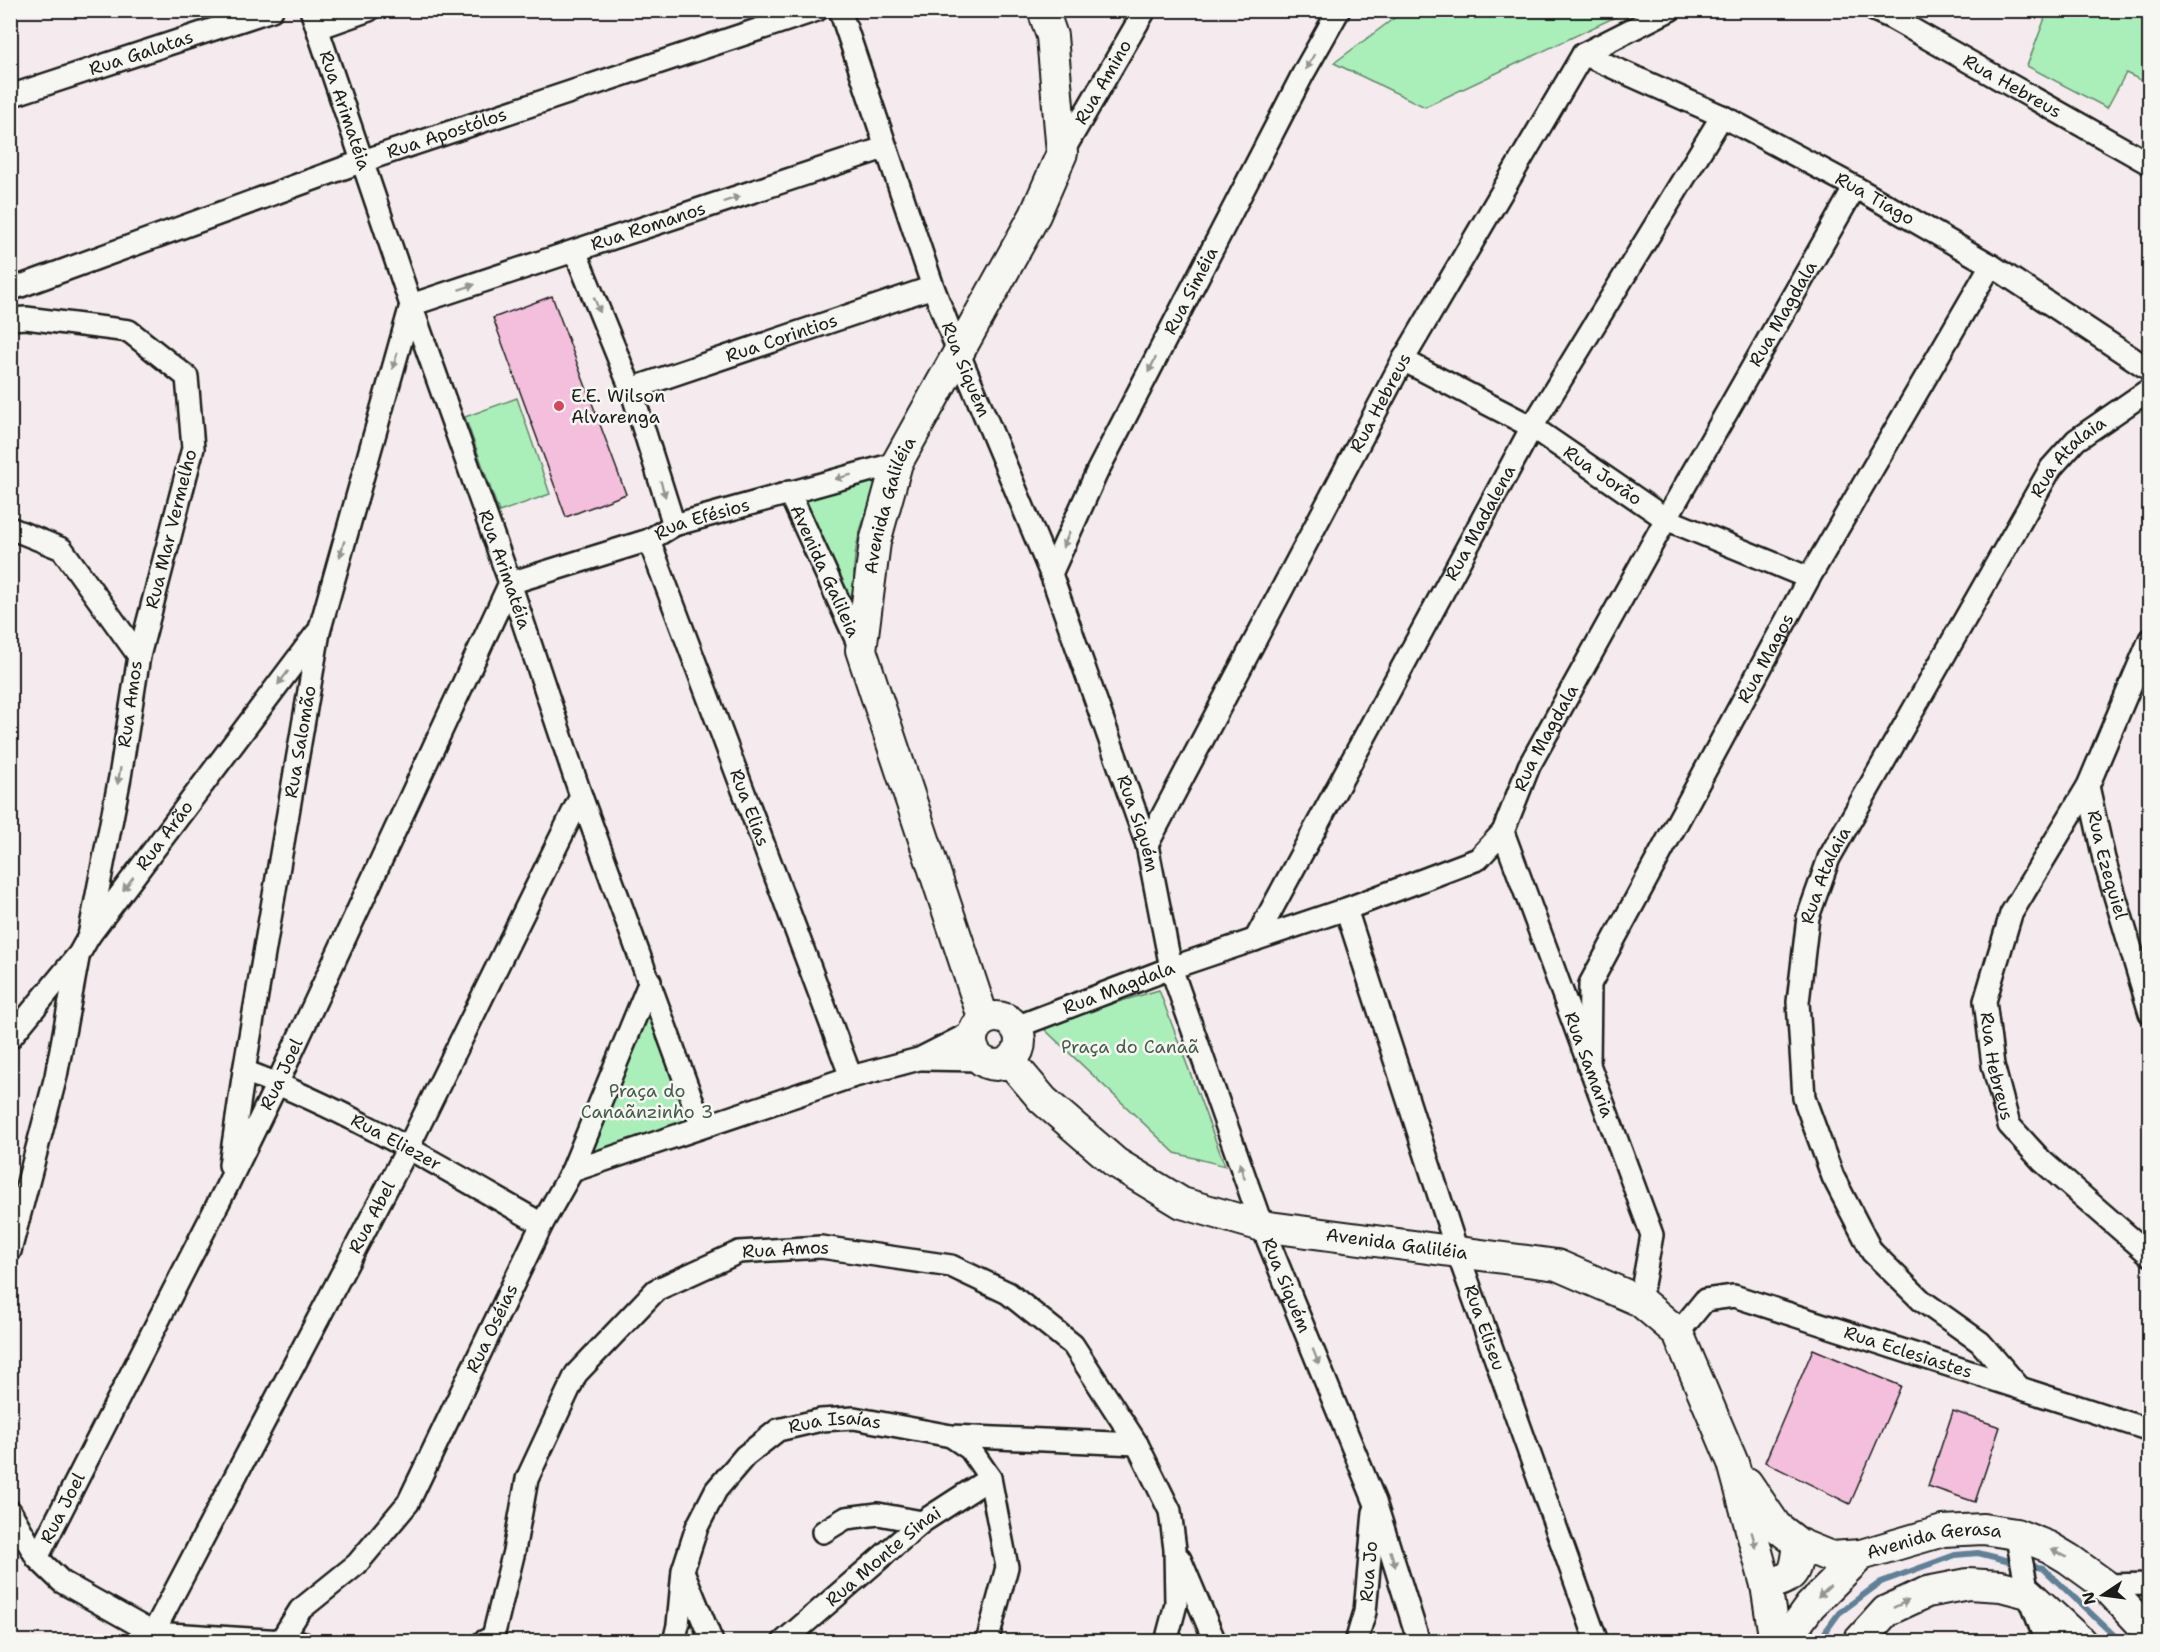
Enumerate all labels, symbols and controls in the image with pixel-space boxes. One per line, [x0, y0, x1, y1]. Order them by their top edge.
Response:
street label: Rua Galatas [86, 25, 196, 81]
street label: Rua Amino [1069, 35, 1137, 129]
street label: Rua Arimatéia [314, 47, 376, 173]
street label: Rua Hebreus [1959, 49, 2066, 124]
one-way arrow [1305, 53, 1315, 70]
street label: Rua Apostólos [384, 102, 510, 164]
street label: Rua Tiago [1831, 167, 1919, 231]
one-way arrow [723, 193, 741, 203]
street label: Rua Romanos [588, 196, 709, 257]
street label: Rua Siméia [1158, 243, 1223, 339]
street label: Rua Magdala [1743, 257, 1822, 371]
one-way arrow [458, 281, 476, 291]
one-way arrow [593, 296, 602, 314]
street label: Rua Corintios [723, 308, 841, 368]
street label: Rua Siquém [936, 318, 996, 421]
street label: Rua Hebreus [1344, 348, 1417, 457]
one-way arrow [390, 352, 399, 370]
one-way arrow [1148, 356, 1158, 374]
place label: E.E. Wilson Alvarenga [571, 384, 665, 429]
marker: E.E. Wilson Alvarenga [552, 399, 566, 413]
street label: Rua Atalaia [2025, 411, 2111, 502]
street label: Avenida Galiléia [859, 432, 921, 576]
street label: Rua Jorão [1559, 440, 1647, 511]
street label: Rua Mar Vermelho [140, 447, 202, 611]
street label: Rua Madalena [1439, 461, 1521, 585]
one-way arrow [834, 473, 852, 483]
one-way arrow [659, 480, 668, 498]
street label: Rua Efésios [650, 493, 752, 546]
street label: Avenida Galileia [785, 501, 866, 641]
street label: Rua Arimatéia [473, 506, 537, 632]
one-way arrow [1062, 531, 1071, 548]
one-way arrow [337, 540, 346, 558]
street label: Rua Magos [1732, 609, 1800, 707]
street label: Rua Amos [112, 659, 148, 749]
one-way arrow [278, 671, 290, 686]
street label: Rua Magdala [1508, 680, 1584, 795]
street label: Rua Salomão [279, 684, 322, 800]
street label: Rua Elias [724, 766, 775, 850]
one-way arrow [115, 767, 124, 786]
street label: Rua Siquém [1111, 772, 1164, 874]
street label: Rua Arão [130, 796, 199, 875]
street label: Rua Ezequiel [2082, 808, 2133, 923]
street label: Rua Atalaia [1795, 822, 1856, 925]
one-way arrow [122, 876, 134, 892]
street label: Rua Magdala [1059, 956, 1178, 1020]
street label: Rua Samaria [1559, 1008, 1619, 1121]
street label: Rua Hebreus [1975, 1011, 2019, 1123]
street label: Rua Joel [254, 1034, 309, 1114]
park label: Praça do Canaã [1061, 1035, 1199, 1059]
park label: Praça do Canaãnzinho 3 [581, 1079, 713, 1124]
street label: Rua Eliezer [347, 1108, 446, 1176]
one-way arrow [1237, 1161, 1247, 1179]
street label: Rua Abel [343, 1176, 401, 1257]
street label: Avenida Galiléia [1324, 1223, 1469, 1265]
street label: Rua Siquém [1256, 1234, 1316, 1336]
street label: Rua Amos [741, 1235, 831, 1264]
street label: Rua Oséias [460, 1280, 523, 1377]
street label: Rua Eliseu [1458, 1281, 1511, 1374]
street label: Rua Eclesiastes [1841, 1320, 1976, 1384]
one-way arrow [1311, 1349, 1321, 1367]
street label: Rua Isaías [786, 1406, 883, 1439]
street label: Rua Joel [34, 1468, 91, 1548]
street label: Rua Monte Sinai [820, 1501, 946, 1612]
street label: Avenida Gerasa [1864, 1517, 2004, 1565]
one-way arrow [1749, 1531, 1759, 1549]
street label: Rua Jo [1354, 1540, 1383, 1603]
one-way arrow [2050, 1548, 2067, 1558]
one-way arrow [1389, 1550, 1398, 1568]
north arrow [2073, 1565, 2133, 1625]
one-way arrow [1817, 1585, 1832, 1599]
text: N [2077, 1590, 2101, 1607]
one-way arrow [1893, 1599, 1911, 1609]

